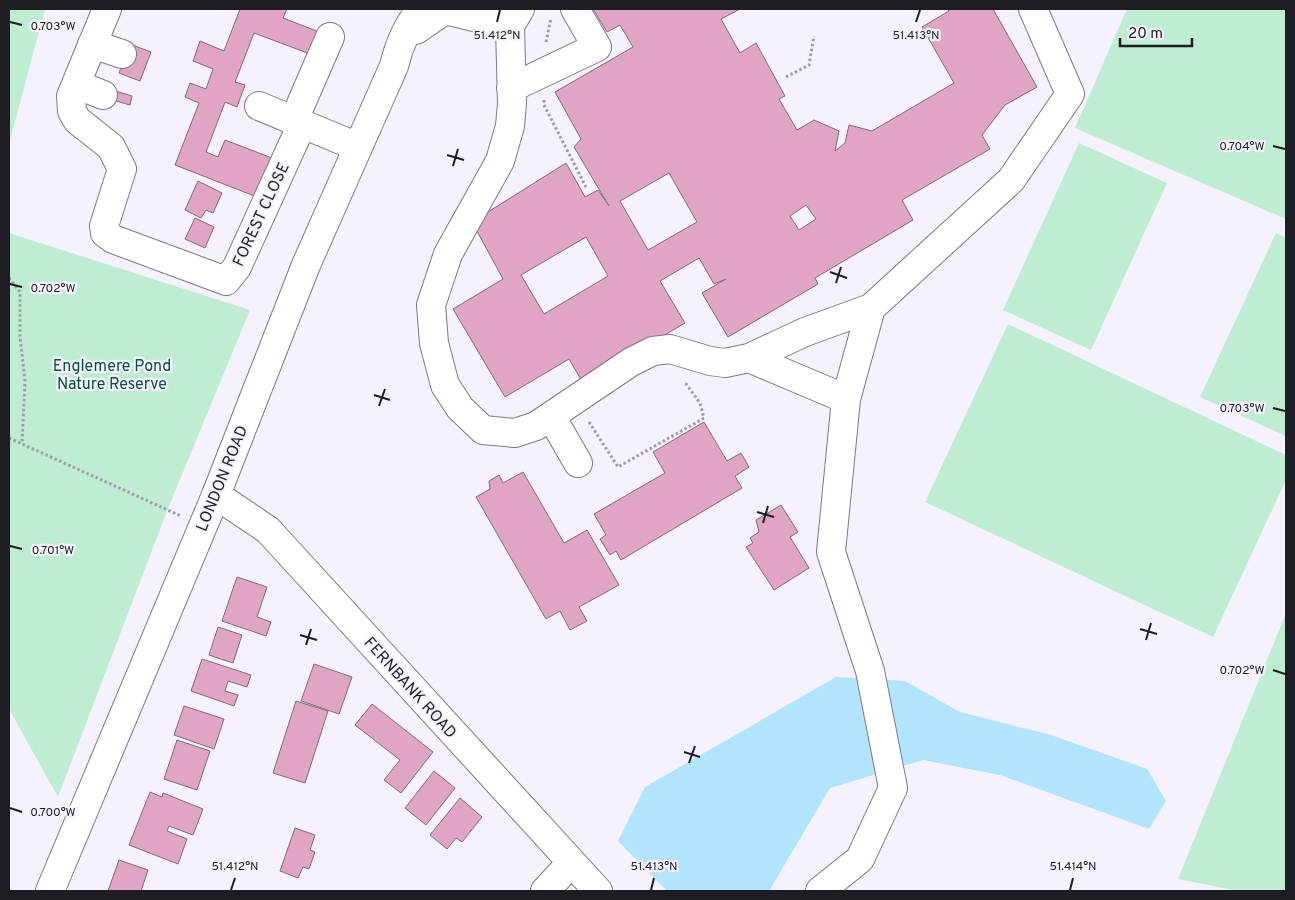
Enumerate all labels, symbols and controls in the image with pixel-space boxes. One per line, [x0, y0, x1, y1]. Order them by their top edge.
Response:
scale bar [1120, 15, 1192, 47]
text: 0.703°W [30, 19, 76, 35]
text: 20 m [1128, 25, 1163, 44]
text: 51.412°N [473, 28, 521, 44]
text: 51.413°N [892, 28, 940, 44]
text: 0.704°W [1219, 139, 1265, 155]
street label: FOREST CLOSE [229, 160, 295, 270]
text: 0.702°W [30, 281, 76, 297]
park label: Englemere Pond Nature Reserve [53, 357, 171, 395]
text: 0.703°W [1219, 401, 1265, 417]
street label: LONDON ROAD [193, 423, 253, 535]
text: 0.701°W [32, 543, 74, 559]
street label: FERNBANK ROAD [359, 633, 460, 743]
text: 0.702°W [1219, 663, 1265, 679]
text: 0.700°W [30, 805, 76, 821]
text: 51.412°N [211, 859, 259, 875]
text: 51.413°N [630, 859, 678, 875]
text: 51.414°N [1049, 859, 1097, 875]

